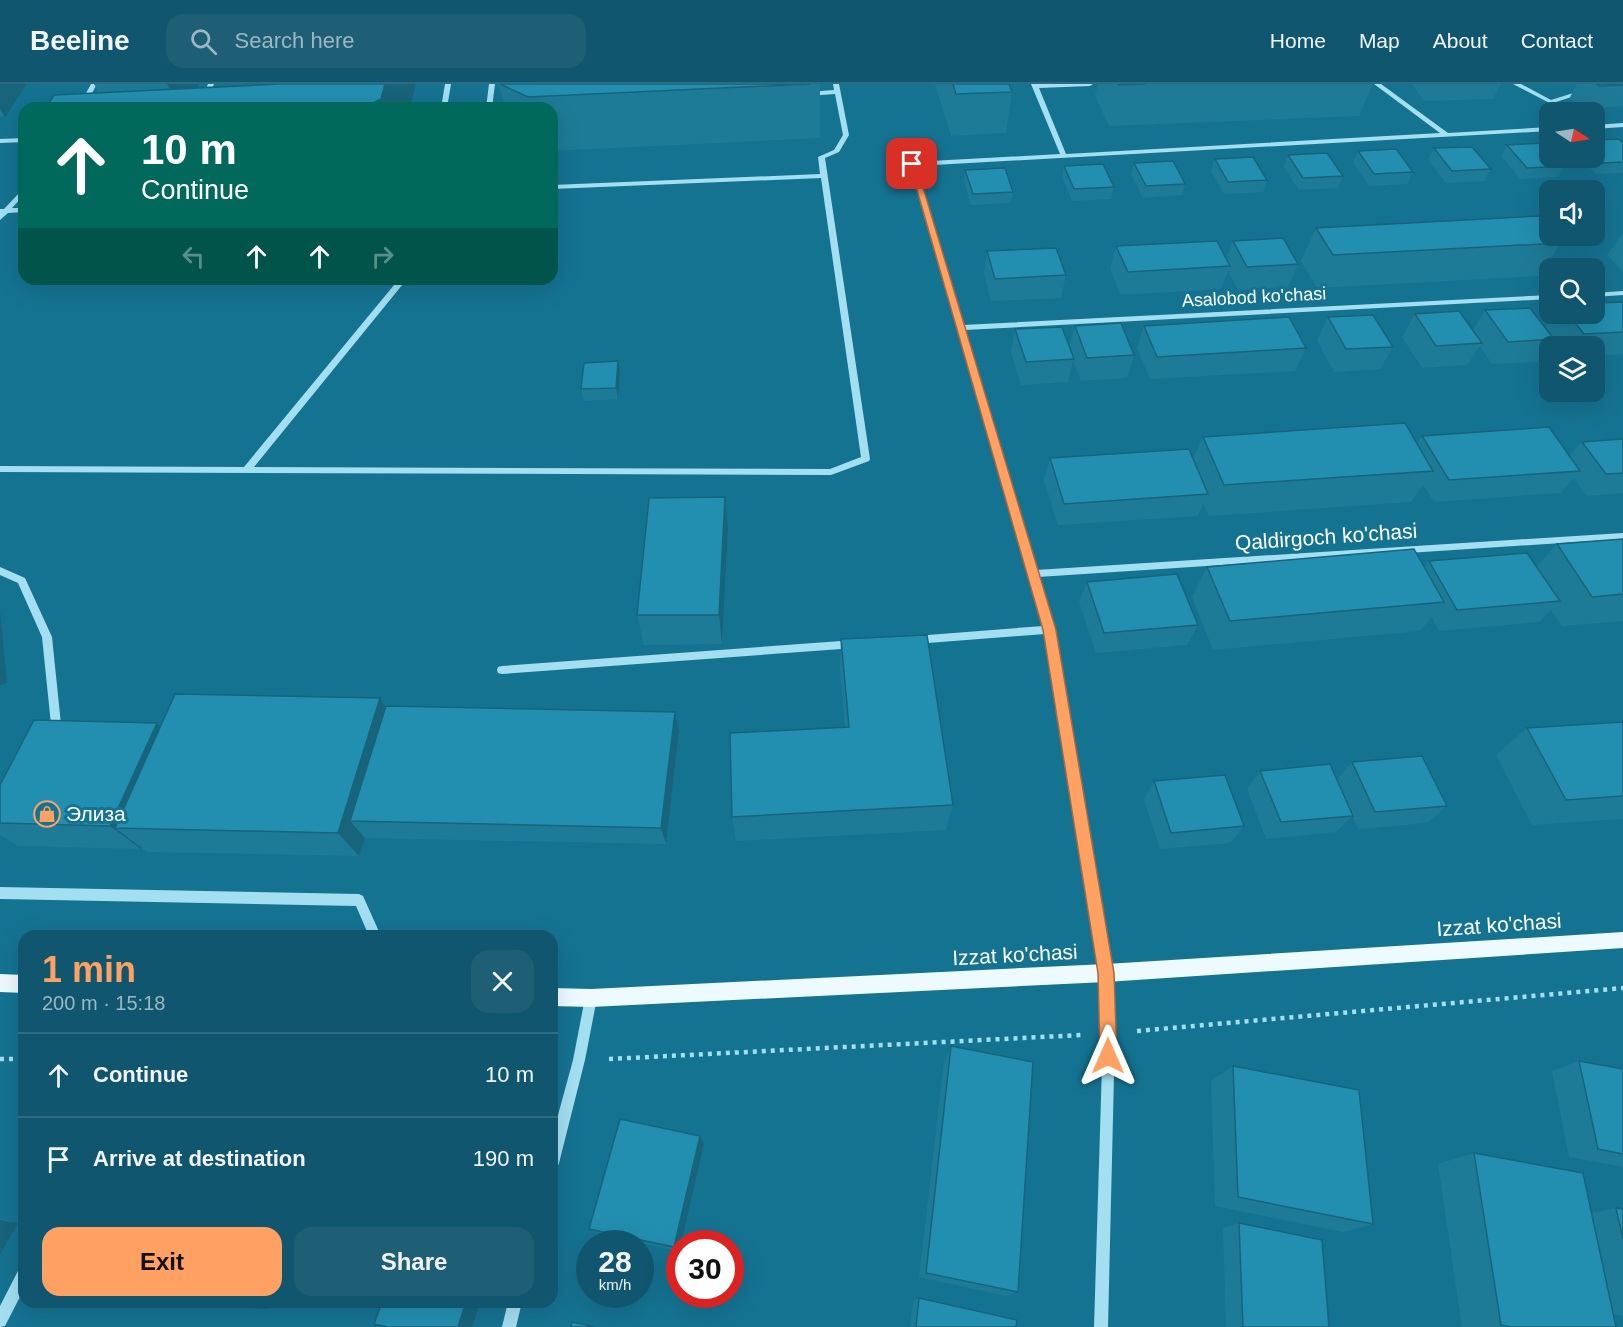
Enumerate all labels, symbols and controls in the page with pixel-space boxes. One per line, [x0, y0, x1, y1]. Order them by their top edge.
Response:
search box [166, 14, 586, 68]
text: Beeline [30, 25, 130, 56]
icon: search [187, 25, 220, 58]
text: Search here [235, 28, 354, 53]
text: Home [1270, 29, 1326, 52]
text: Map [1359, 29, 1400, 52]
text: About [1433, 29, 1488, 52]
text: Contact [1521, 29, 1593, 52]
north arrow [1539, 102, 1605, 168]
map controls [1539, 102, 1605, 402]
icon: ahead [42, 126, 120, 204]
text: 10 m [141, 126, 237, 173]
pin [886, 138, 937, 189]
icon: arrive [895, 147, 928, 180]
text: Continue [141, 175, 249, 205]
button: sound [1539, 180, 1605, 246]
icon: left [177, 240, 210, 273]
icon: ahead [240, 240, 273, 273]
icon: ahead [303, 240, 336, 273]
icon: right [366, 240, 399, 273]
button: search [1539, 258, 1605, 324]
street label: Asalobod ko'chasi [1181, 283, 1327, 311]
button: layers [1539, 336, 1605, 402]
street label: Qaldirgoch ko'chasi [1234, 519, 1418, 554]
shop icon: Элиза [32, 799, 62, 829]
place label: Элиза [66, 802, 126, 825]
street label: Izzat ko'chasi [1436, 909, 1562, 940]
street label: Izzat ko'chasi [952, 940, 1078, 969]
text: 1 min [42, 949, 136, 990]
button: close [471, 950, 534, 1013]
text: 200 m · 15:18 [42, 992, 165, 1014]
position arrow [1076, 1024, 1140, 1088]
icon: ahead [42, 1059, 75, 1092]
text: Continue [93, 1062, 188, 1087]
text: 10 m [485, 1062, 534, 1087]
icon: arrive [42, 1143, 75, 1176]
text: Arrive at destination [93, 1146, 306, 1171]
text: 190 m [473, 1146, 534, 1171]
button: Exit [42, 1227, 282, 1296]
button: Share [294, 1227, 534, 1296]
speed limit sign: 30 [666, 1230, 744, 1308]
text: 28 [598, 1245, 632, 1278]
text: km/h [599, 1276, 631, 1293]

